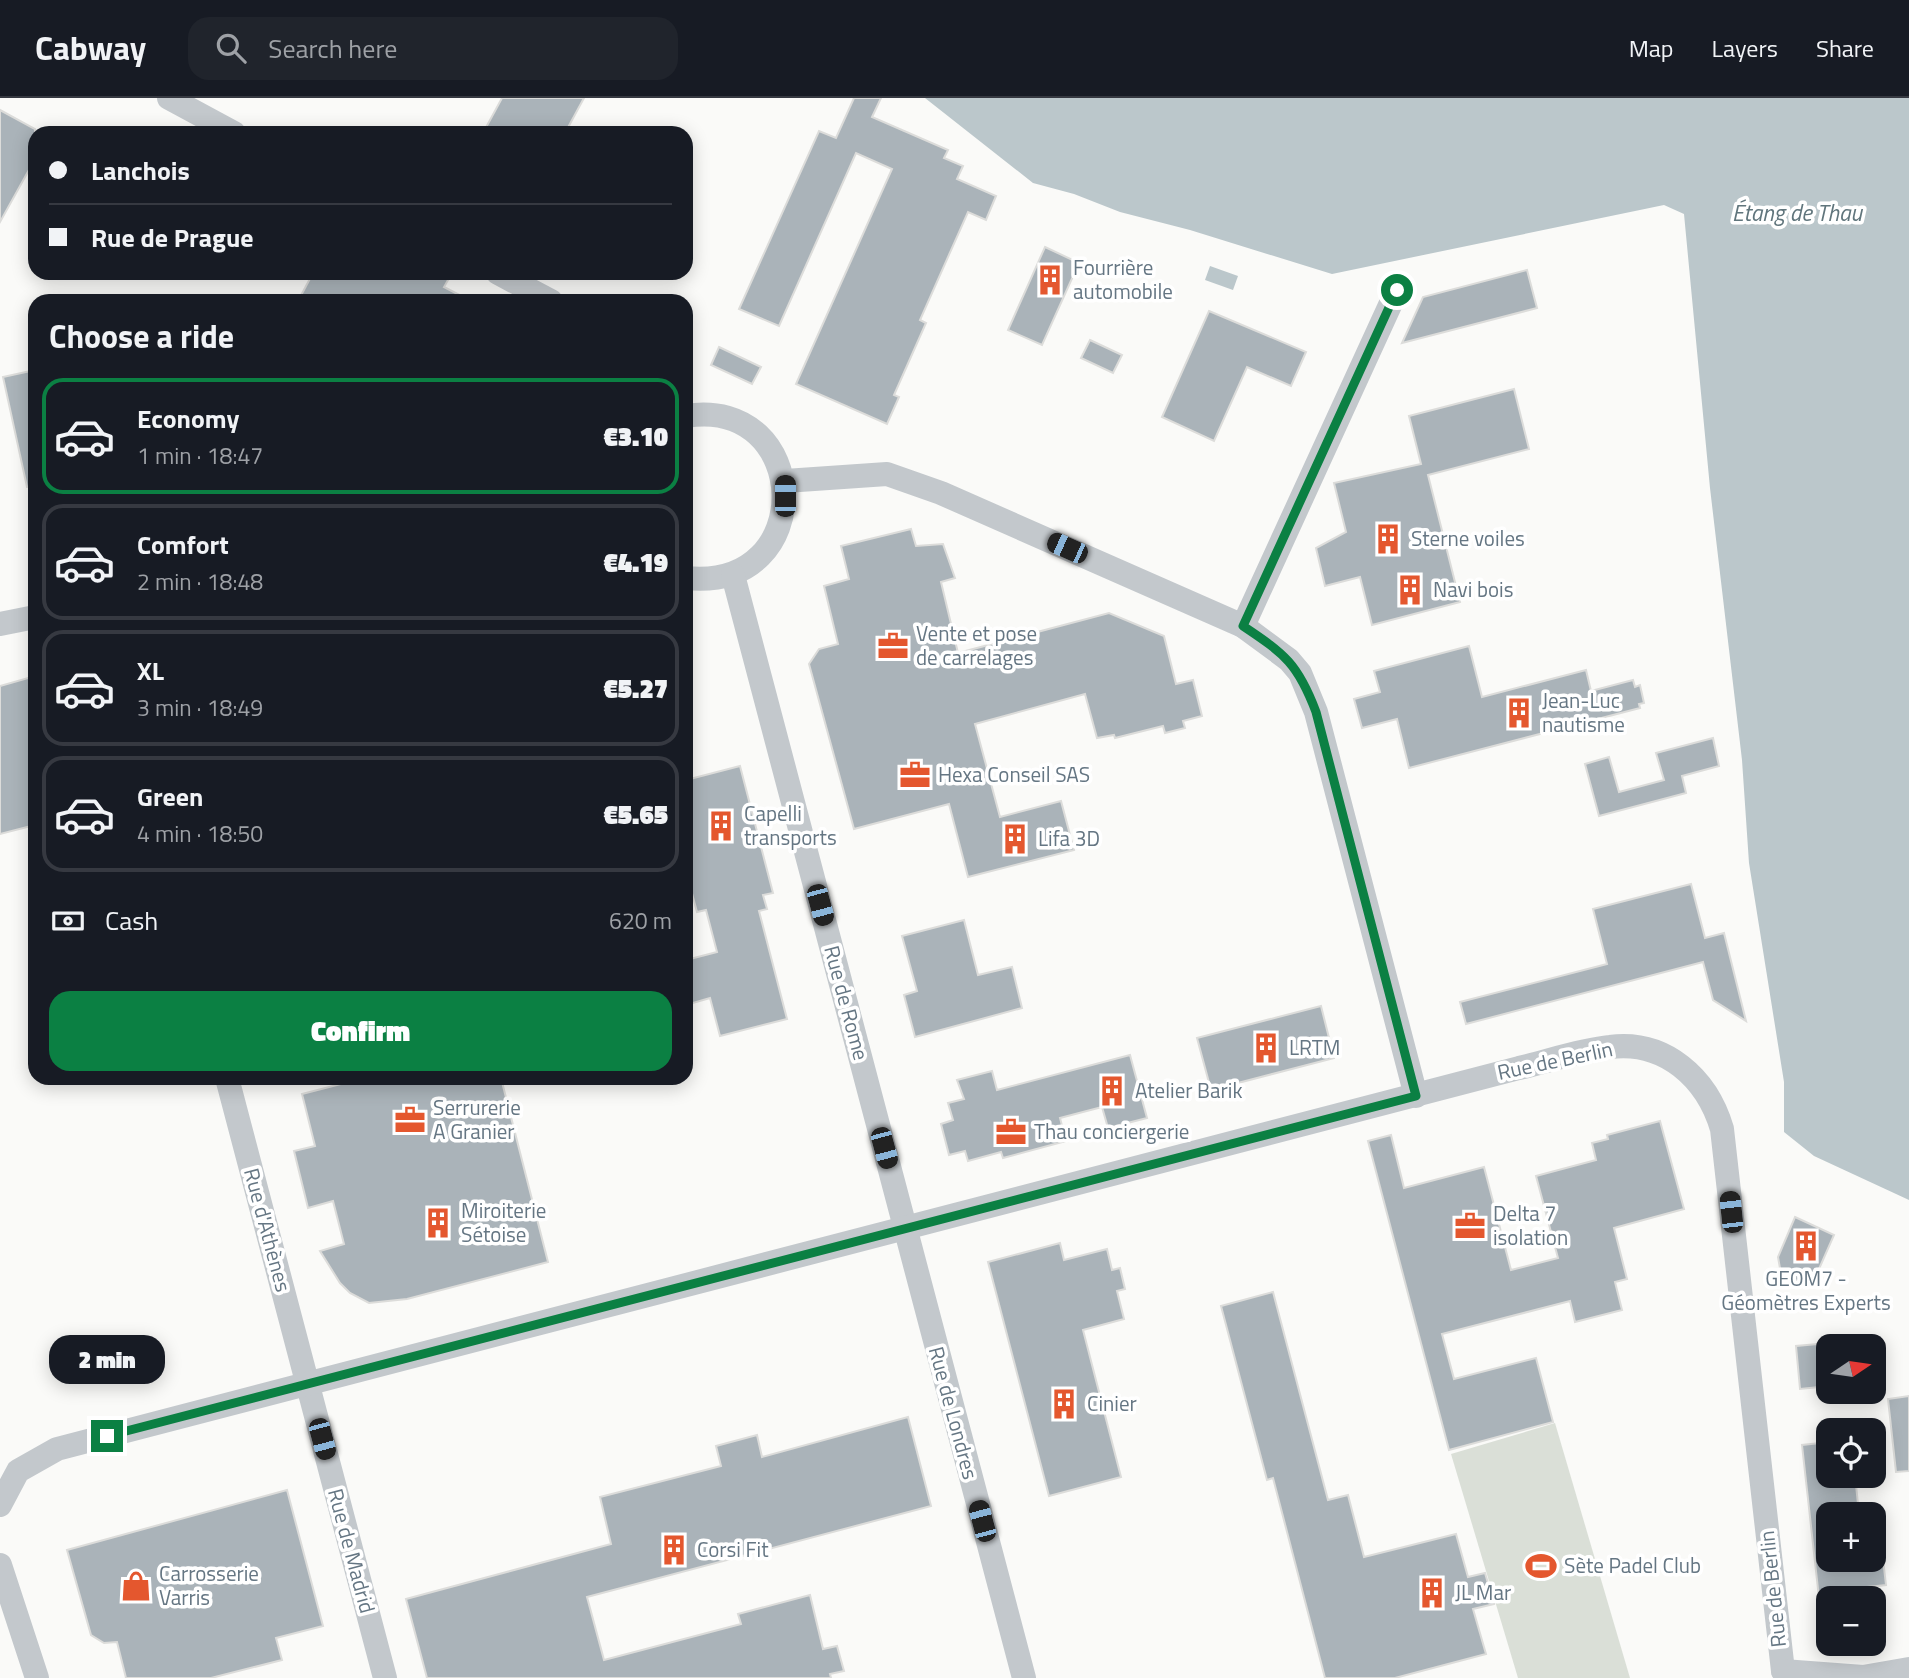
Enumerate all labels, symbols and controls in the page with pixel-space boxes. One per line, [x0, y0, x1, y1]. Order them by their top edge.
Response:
search box [188, 17, 678, 80]
text: Cabway [35, 23, 146, 73]
icon: search [212, 29, 250, 67]
text: Search here [268, 29, 397, 68]
text: Map [1629, 30, 1674, 66]
text: Layers [1712, 30, 1778, 66]
text: Share [1816, 30, 1874, 66]
text: Lanchois [91, 151, 190, 190]
water label: Étang de Thau [1732, 195, 1864, 230]
text: Rue de Prague [91, 218, 254, 257]
place label: Fourrière automobile [1073, 251, 1173, 307]
building icon: Fourrière automobile [1033, 263, 1067, 297]
route start [1381, 274, 1413, 306]
text: Choose a ride [49, 312, 234, 360]
text: Economy [137, 399, 239, 438]
icon: car [53, 405, 116, 468]
text: €3.10 [603, 417, 668, 456]
text: 1 min · 18:47 [137, 438, 263, 473]
car [775, 475, 796, 517]
building icon: Sterne voiles [1371, 522, 1405, 556]
place label: Sterne voiles [1411, 522, 1525, 554]
text: Comfort [137, 525, 229, 564]
car [1044, 530, 1091, 566]
icon: car [53, 531, 116, 594]
text: €4.19 [603, 543, 668, 582]
text: 2 min · 18:48 [137, 564, 263, 599]
building icon: Navi bois [1393, 573, 1427, 607]
place label: Navi bois [1433, 573, 1513, 605]
place label: Vente et pose de carrelages [916, 617, 1037, 673]
office icon: Vente et pose de carrelages [876, 629, 910, 663]
text: XL [137, 651, 164, 690]
icon: car [53, 657, 116, 720]
text: €5.27 [603, 669, 668, 708]
place label: Jean-Luc nautisme [1542, 684, 1625, 740]
text: 3 min · 18:49 [137, 690, 263, 725]
building icon: Jean-Luc nautisme [1502, 696, 1536, 730]
office icon: Hexa Conseil SAS [898, 758, 932, 792]
place label: Hexa Conseil SAS [938, 758, 1090, 790]
text: Green [137, 777, 203, 816]
icon: car [53, 783, 116, 846]
text: €5.65 [603, 795, 668, 834]
place label: Capelli transports [744, 797, 837, 853]
building icon: Capelli transports [704, 809, 738, 843]
text: 4 min · 18:50 [137, 816, 263, 851]
building icon: Lifa 3D [998, 822, 1032, 856]
place label: Lifa 3D [1038, 822, 1100, 854]
car [805, 882, 836, 928]
text: Cash [105, 901, 158, 940]
icon: cash [49, 902, 87, 940]
text: 620 m [609, 903, 672, 938]
street label: Rue de Rome [816, 942, 878, 1064]
button: Confirm [49, 991, 672, 1071]
building icon: LRTM [1249, 1031, 1283, 1065]
place label: LRTM [1289, 1031, 1340, 1063]
street label: Rue de Berlin [1494, 1032, 1615, 1088]
building icon: Atelier Barik [1095, 1074, 1129, 1108]
place label: Atelier Barik [1135, 1074, 1243, 1106]
place label: Serrurerie A Granier [433, 1091, 521, 1147]
office icon: Serrurerie A Granier [393, 1103, 427, 1137]
office icon: Thau conciergerie [994, 1115, 1028, 1149]
place label: Thau conciergerie [1034, 1115, 1189, 1147]
car [869, 1125, 900, 1171]
street label: Rue d'Athènes [236, 1164, 300, 1295]
car [1719, 1190, 1744, 1234]
place label: Miroiterie Sétoise [461, 1194, 546, 1250]
place label: Delta 7 isolation [1493, 1197, 1568, 1253]
building icon: Miroiterie Sétoise [421, 1206, 455, 1240]
office icon: Delta 7 isolation [1453, 1209, 1487, 1243]
building icon: GEOM7 - Géomètres Experts [1789, 1229, 1823, 1263]
place label: GEOM7 - Géomètres Experts [1721, 1262, 1891, 1318]
callout: 2 min [49, 1334, 165, 1384]
north arrow [1816, 1334, 1886, 1404]
map controls [1816, 1334, 1886, 1656]
text: 2 min [78, 1342, 136, 1377]
street label: Rue de Londres [921, 1343, 987, 1483]
building icon: Cinier [1047, 1387, 1081, 1421]
place label: Cinier [1087, 1387, 1137, 1419]
car [307, 1416, 338, 1462]
button: locate [1816, 1418, 1886, 1488]
route end [91, 1420, 123, 1452]
street label: Rue de Madrid [320, 1485, 384, 1617]
car [967, 1498, 998, 1544]
button: + [1816, 1502, 1886, 1572]
street label: Rue de Berlin [1750, 1529, 1794, 1649]
building icon: Corsi Fit [657, 1533, 691, 1567]
place label: Corsi Fit [697, 1533, 769, 1565]
sports icon: Sète Padel Club [1524, 1549, 1558, 1583]
place label: Sète Padel Club [1564, 1549, 1701, 1581]
place label: Carrosserie Varris [159, 1557, 259, 1613]
shop icon: Carrosserie Varris [119, 1569, 153, 1603]
building icon: JL Mar [1415, 1576, 1449, 1610]
place label: JL Mar [1455, 1576, 1511, 1608]
button: − [1816, 1586, 1886, 1656]

